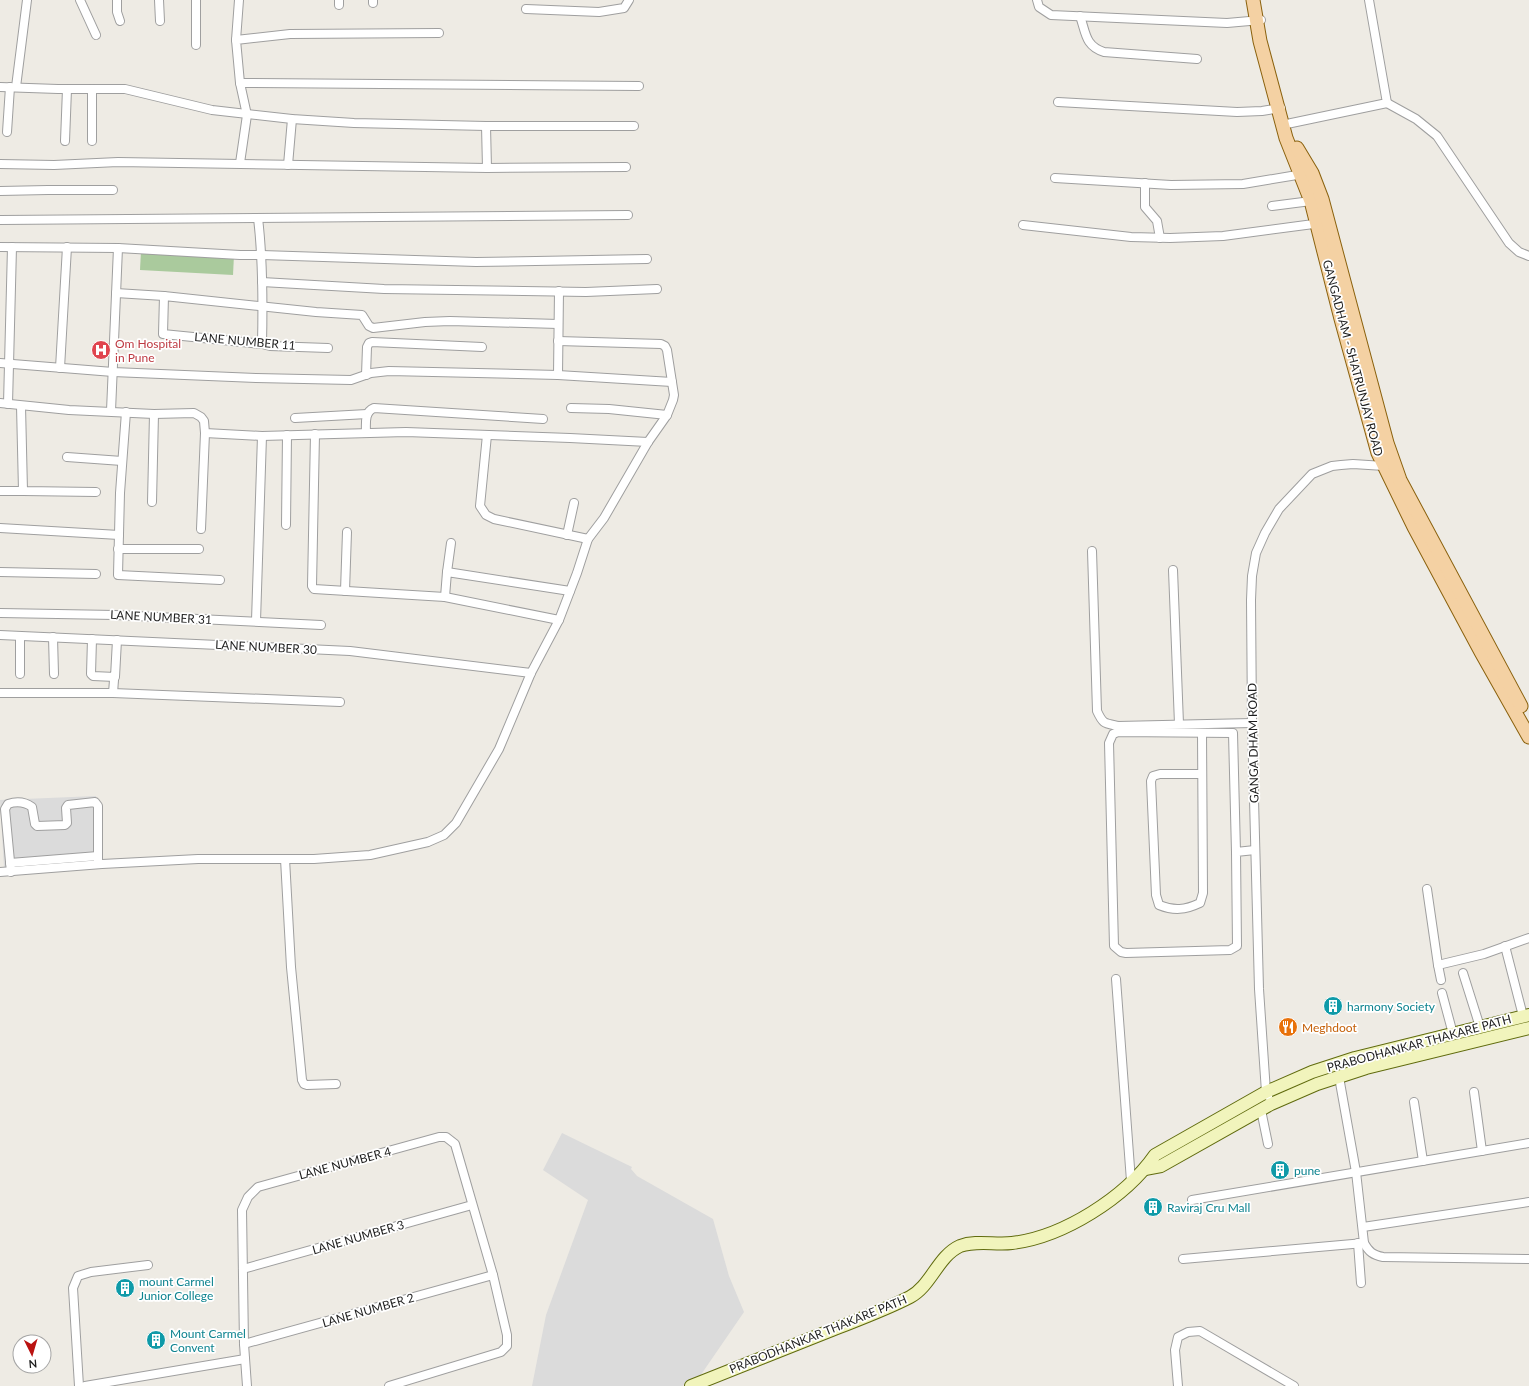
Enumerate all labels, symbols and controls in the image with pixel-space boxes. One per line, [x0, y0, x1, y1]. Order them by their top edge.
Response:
street label: GANGADHAM - SHATRUNJAY ROAD [1320, 258, 1386, 458]
street label: LANE NUMBER 11 [194, 329, 296, 353]
place label: Om Hospital in Pune [115, 336, 181, 365]
hospital icon: Om Hospital in Pune [90, 339, 112, 361]
street label: LANE NUMBER 31 [110, 607, 212, 627]
street label: LANE NUMBER 30 [215, 637, 317, 657]
street label: GANGA DHAM ROAD [1244, 683, 1262, 803]
building icon: harmony Society [1322, 995, 1344, 1017]
place label: harmony Society [1347, 999, 1436, 1014]
street label: PRABODHANKAR THAKARE PATH [1325, 1011, 1513, 1075]
restaurant icon: Meghdoot [1277, 1016, 1299, 1038]
place label: Meghdoot [1302, 1020, 1357, 1035]
street label: LANE NUMBER 4 [297, 1143, 393, 1183]
building icon: pune [1269, 1159, 1291, 1181]
place label: pune [1294, 1163, 1320, 1178]
building icon: Raviraj Cru Mall [1142, 1196, 1164, 1218]
place label: Raviraj Cru Mall [1167, 1200, 1250, 1215]
street label: LANE NUMBER 3 [310, 1217, 406, 1257]
place label: mount Carmel Junior College [139, 1274, 214, 1303]
building icon: mount Carmel Junior College [114, 1277, 136, 1299]
street label: LANE NUMBER 2 [320, 1290, 416, 1330]
street label: PRABODHANKAR THAKARE PATH [727, 1291, 909, 1377]
place label: Mount Carmel Convent [170, 1326, 246, 1355]
building icon: Mount Carmel Convent [145, 1329, 167, 1351]
north arrow [12, 1334, 52, 1374]
text: N [28, 1358, 38, 1371]

